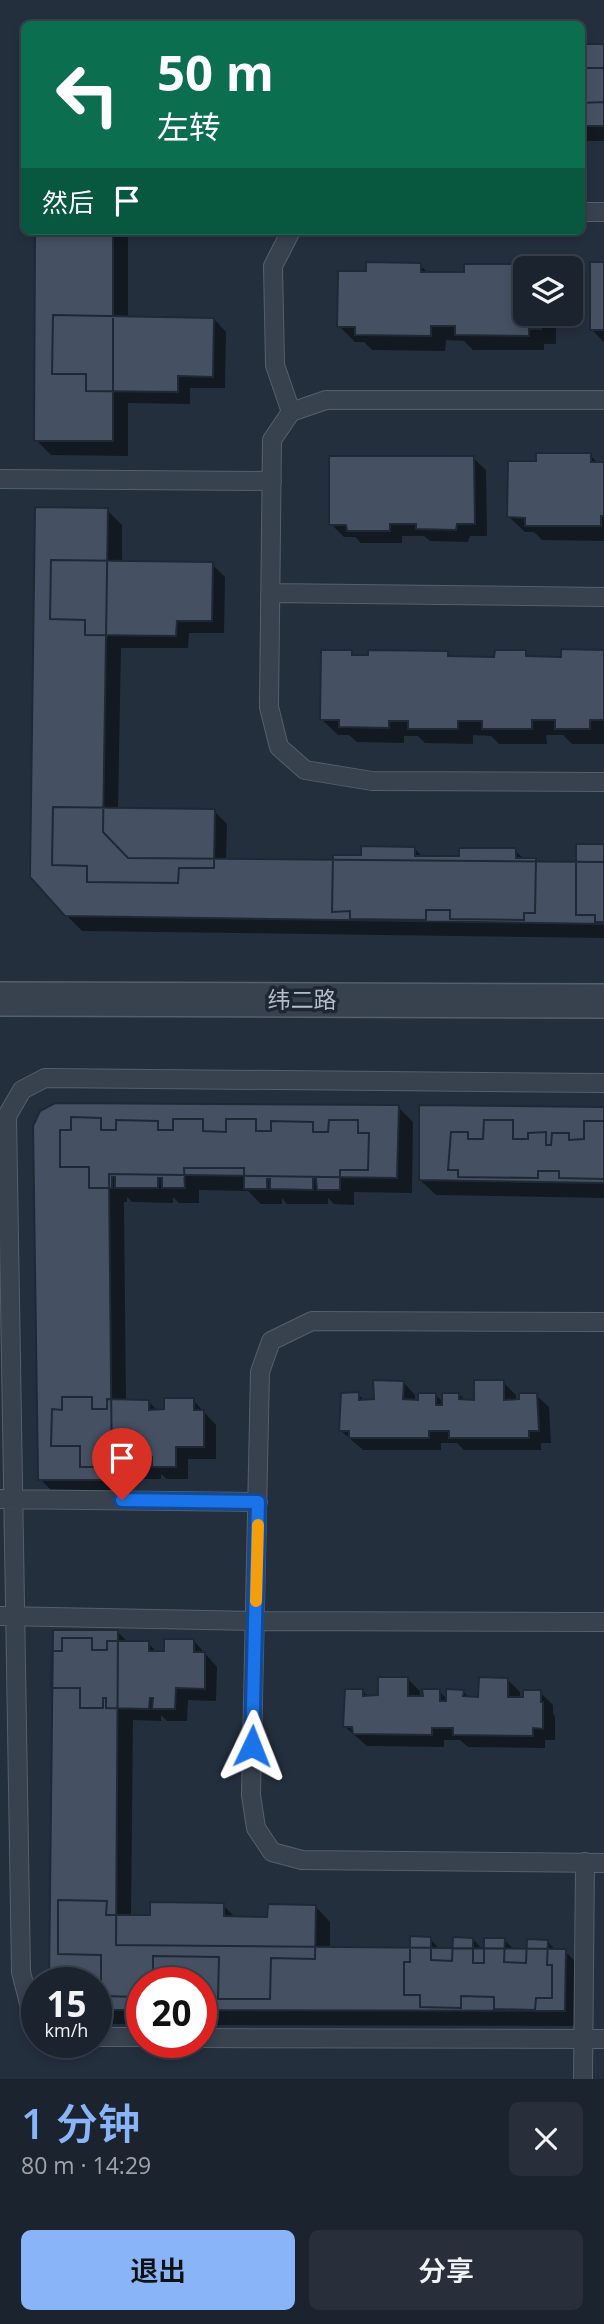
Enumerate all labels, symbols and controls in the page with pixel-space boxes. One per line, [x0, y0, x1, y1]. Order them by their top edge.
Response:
text: 50 m [157, 39, 274, 105]
icon: left [42, 49, 133, 140]
text: 左转 [157, 105, 221, 148]
icon: arrive [108, 182, 146, 220]
text: 然后 [42, 184, 94, 220]
map controls [513, 256, 583, 326]
button: layers [513, 256, 583, 326]
street label: 纬二路 [268, 983, 337, 1015]
pin [92, 1428, 152, 1500]
icon: arrive [103, 1439, 141, 1477]
position arrow [215, 1709, 289, 1783]
speed limit sign: 20 [126, 1967, 217, 2058]
text: 15 [46, 1980, 87, 2027]
text: km/h [45, 2018, 88, 2042]
text: 1 分钟 [21, 2094, 140, 2151]
button: close [509, 2102, 583, 2176]
text: 80 m · 14:29 [21, 2149, 151, 2181]
button: 退出 [21, 2230, 295, 2310]
button: 分享 [309, 2230, 583, 2310]

